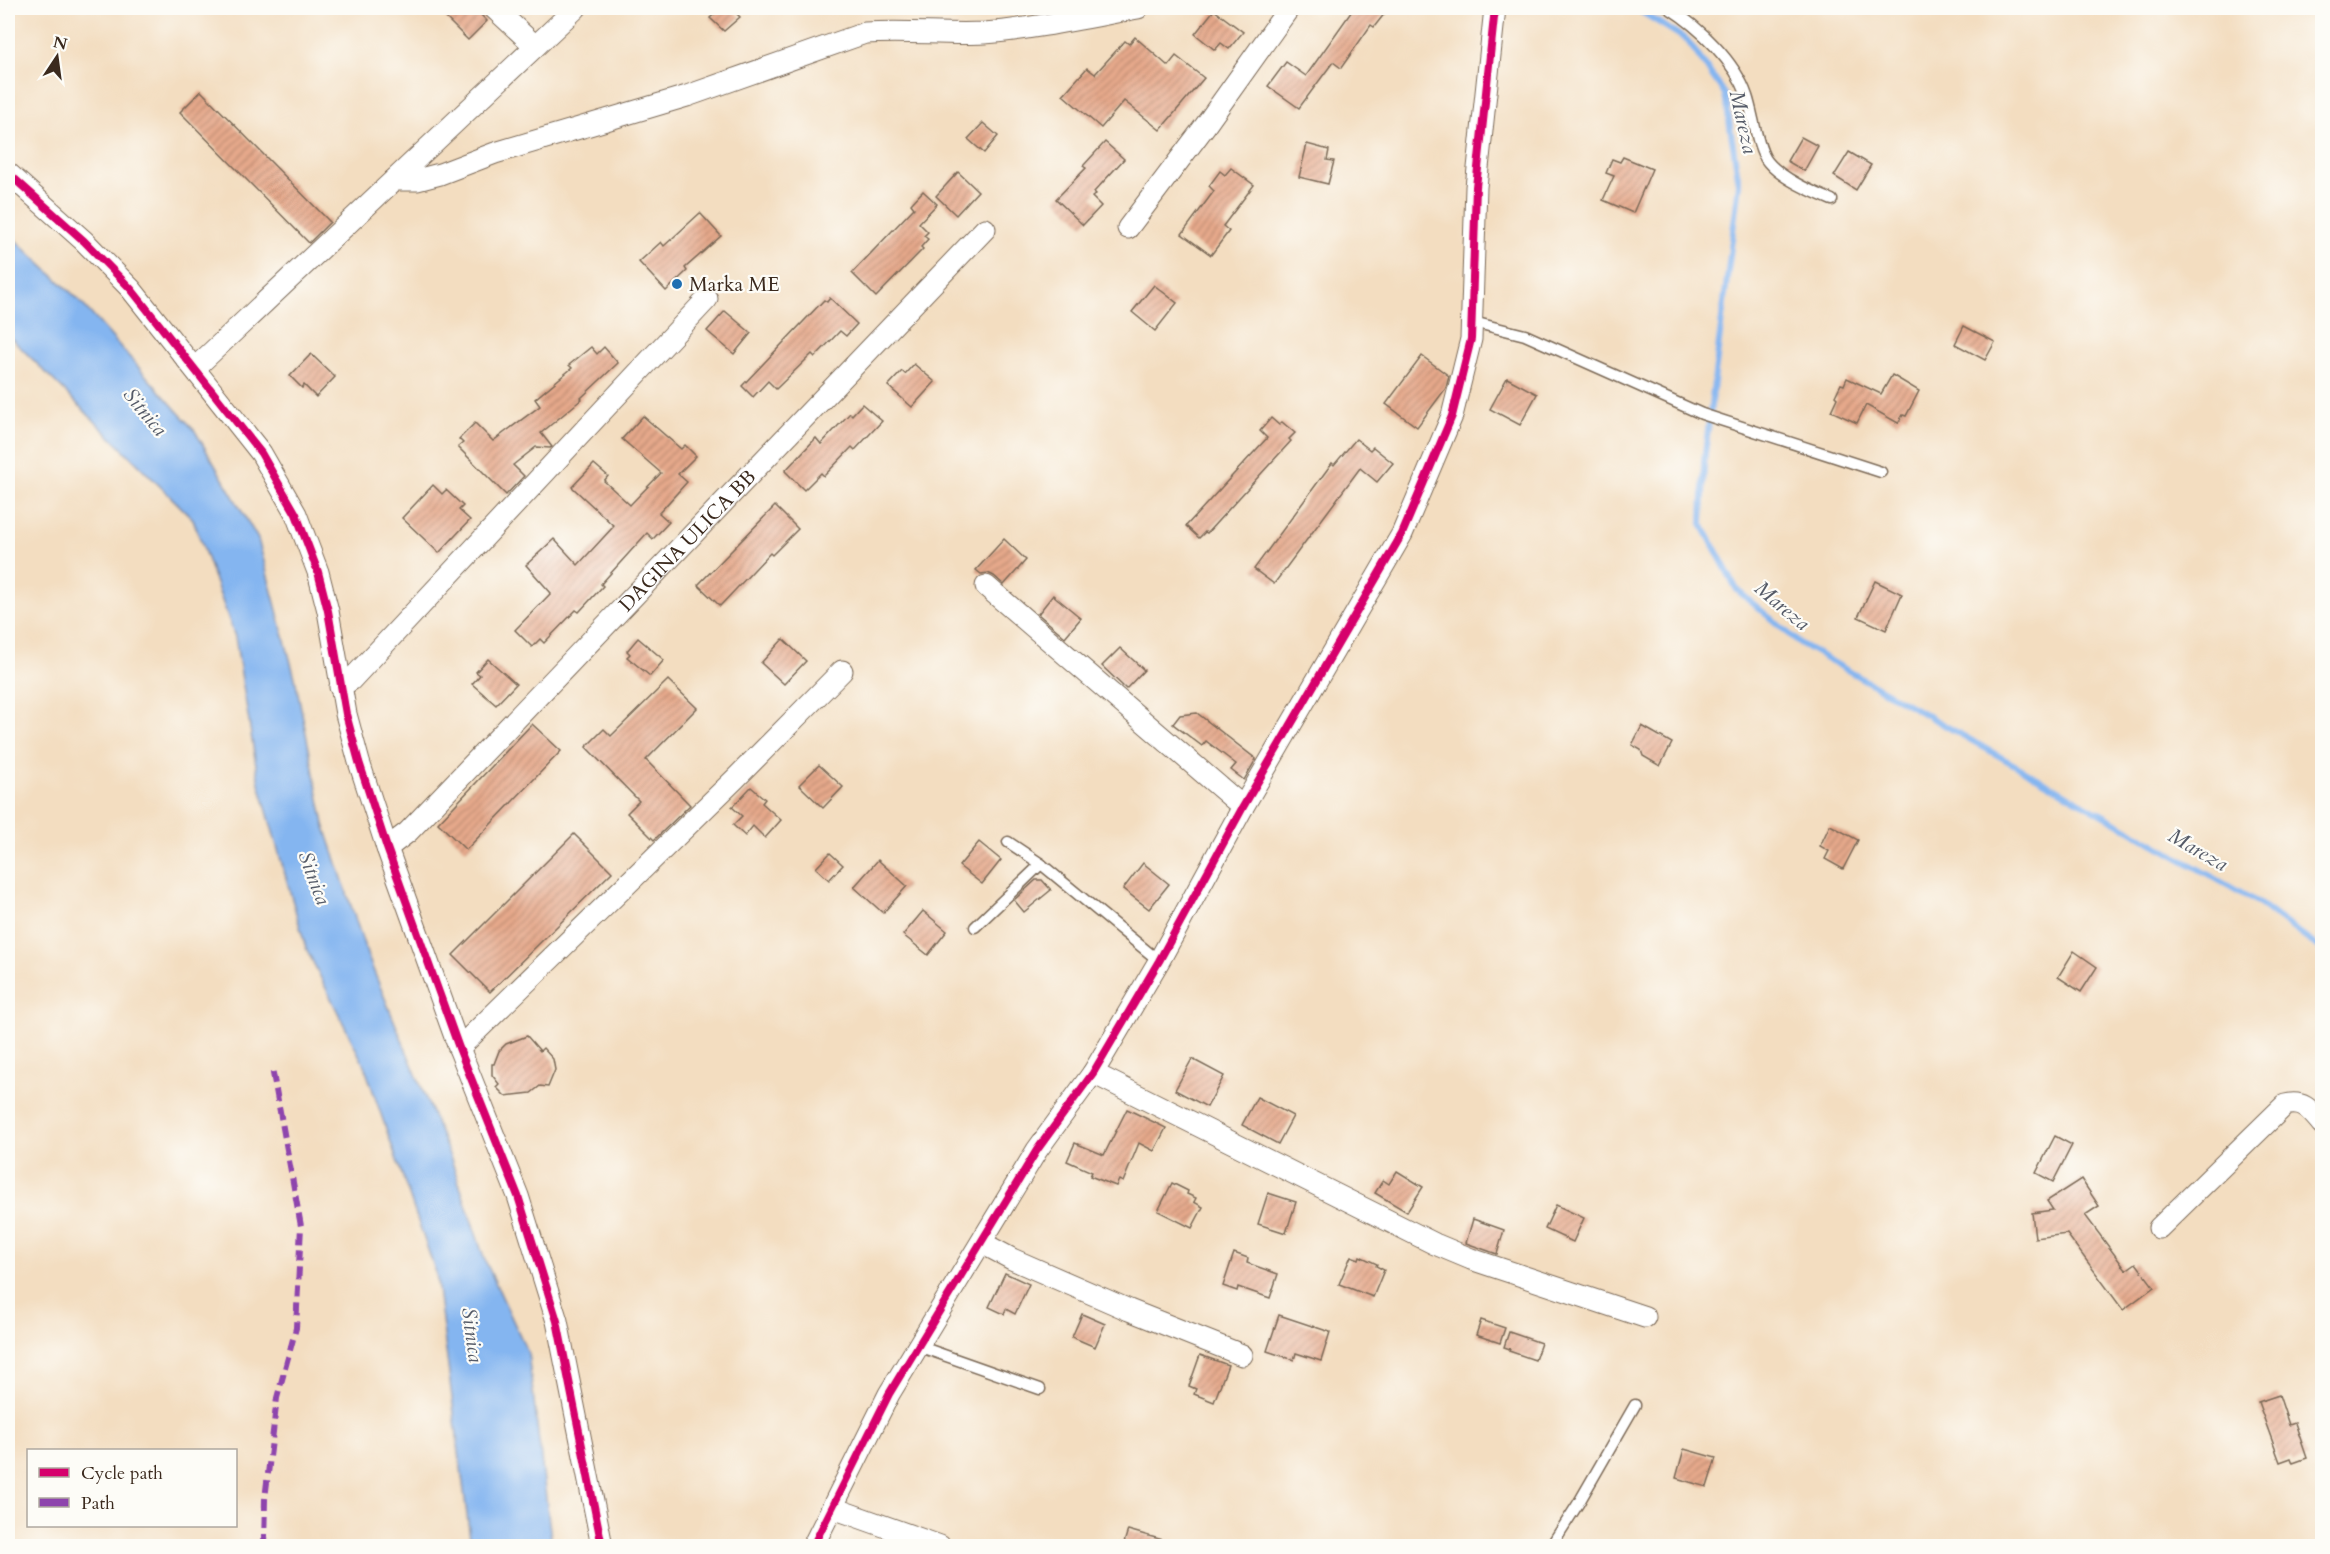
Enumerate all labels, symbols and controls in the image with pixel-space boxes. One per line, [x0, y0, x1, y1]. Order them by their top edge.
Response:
north arrow [27, 27, 87, 87]
text: N [51, 31, 69, 56]
water label: Mareza [1722, 87, 1764, 157]
place label: Marka ME [689, 271, 780, 298]
marker: Marka ME [670, 277, 684, 291]
water label: Sitnica [116, 381, 174, 443]
street label: DAGINA ULICA BB [613, 463, 761, 617]
water label: Mareza [1748, 574, 1816, 638]
water label: Mareza [2163, 821, 2233, 879]
water label: Sitnica [291, 847, 337, 909]
water label: Sitnica [454, 1305, 490, 1365]
legend [27, 1449, 237, 1527]
text: Cycle path [81, 1461, 163, 1486]
text: Path [81, 1491, 115, 1516]

